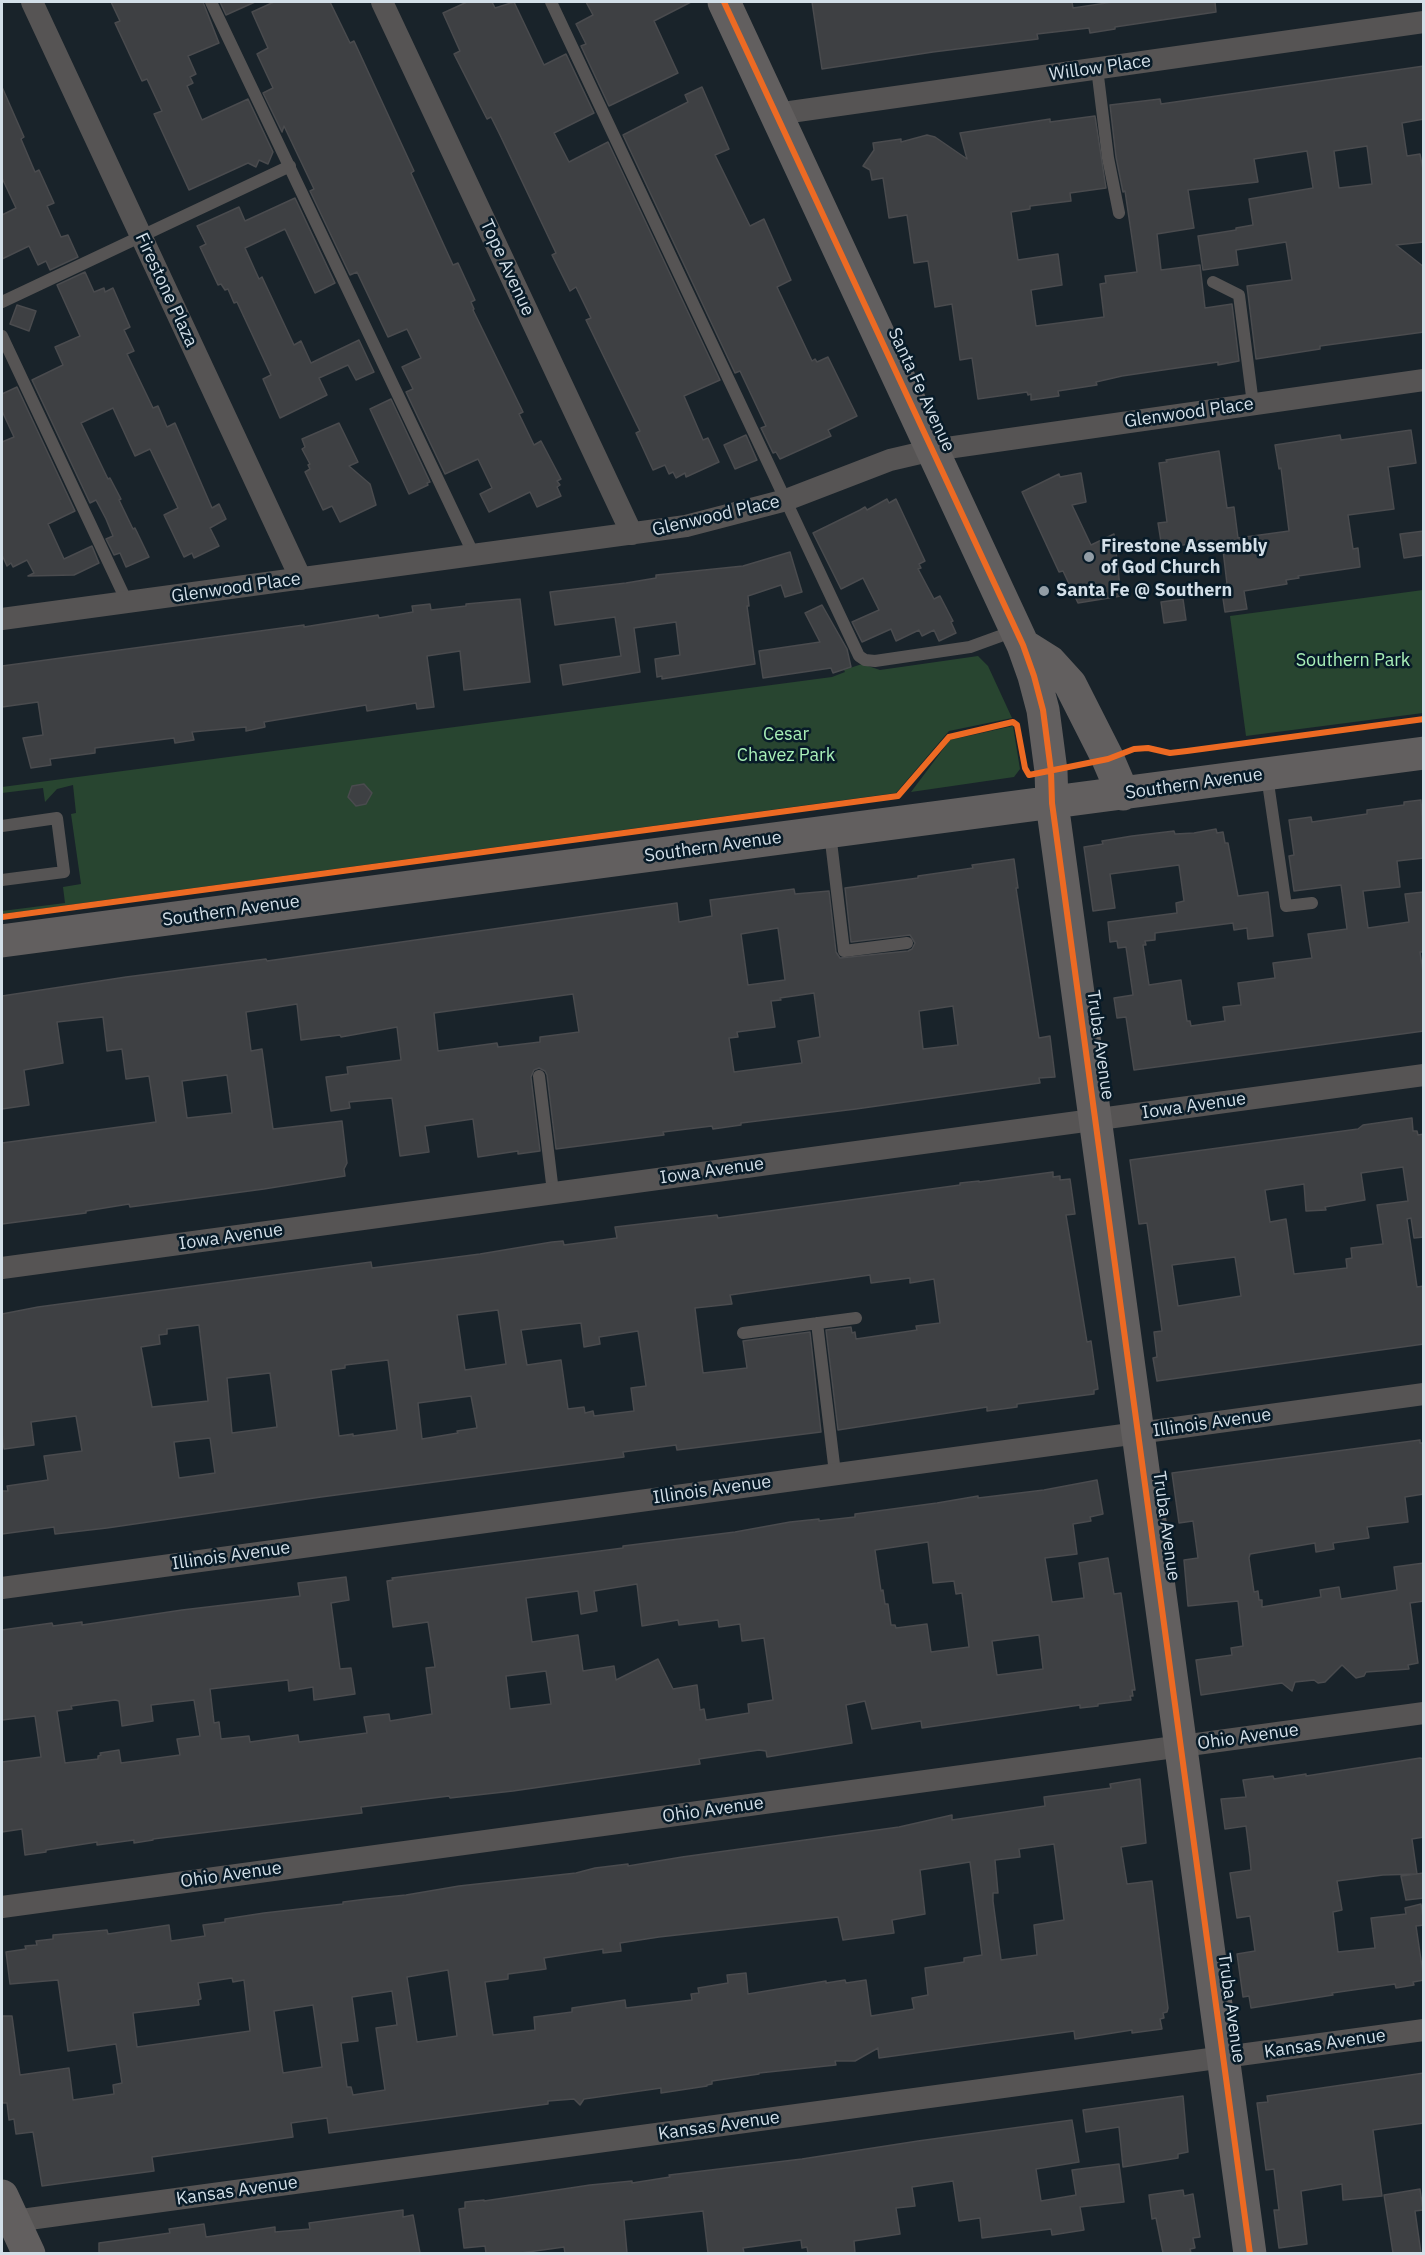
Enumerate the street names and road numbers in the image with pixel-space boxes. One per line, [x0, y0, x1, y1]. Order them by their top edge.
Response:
street label: Willow Place [1048, 50, 1152, 86]
street label: Tope Avenue [475, 216, 539, 320]
street label: Firestone Plaza [130, 229, 202, 351]
street label: Santa Fe Avenue [883, 325, 959, 455]
street label: Glenwood Place [1123, 393, 1255, 433]
street label: Glenwood Place [650, 491, 782, 541]
street label: Glenwood Place [170, 568, 302, 608]
street label: Southern Avenue [1124, 764, 1264, 804]
street label: Southern Avenue [643, 827, 783, 867]
street label: Southern Avenue [161, 891, 301, 931]
street label: Truba Avenue [1082, 989, 1118, 1101]
street label: Iowa Avenue [1141, 1088, 1247, 1124]
street label: Iowa Avenue [659, 1153, 765, 1189]
street label: Iowa Avenue [178, 1219, 284, 1255]
street label: Illinois Avenue [1151, 1404, 1273, 1442]
street label: Truba Avenue [1148, 1470, 1184, 1582]
street label: Illinois Avenue [651, 1471, 773, 1509]
street label: Illinois Avenue [170, 1537, 292, 1575]
street label: Ohio Avenue [1196, 1719, 1300, 1755]
street label: Ohio Avenue [661, 1792, 765, 1828]
street label: Ohio Avenue [179, 1857, 283, 1893]
street label: Truba Avenue [1213, 1952, 1249, 2064]
street label: Kansas Avenue [1263, 2025, 1387, 2063]
street label: Kansas Avenue [657, 2107, 781, 2145]
street label: Kansas Avenue [175, 2172, 299, 2210]

